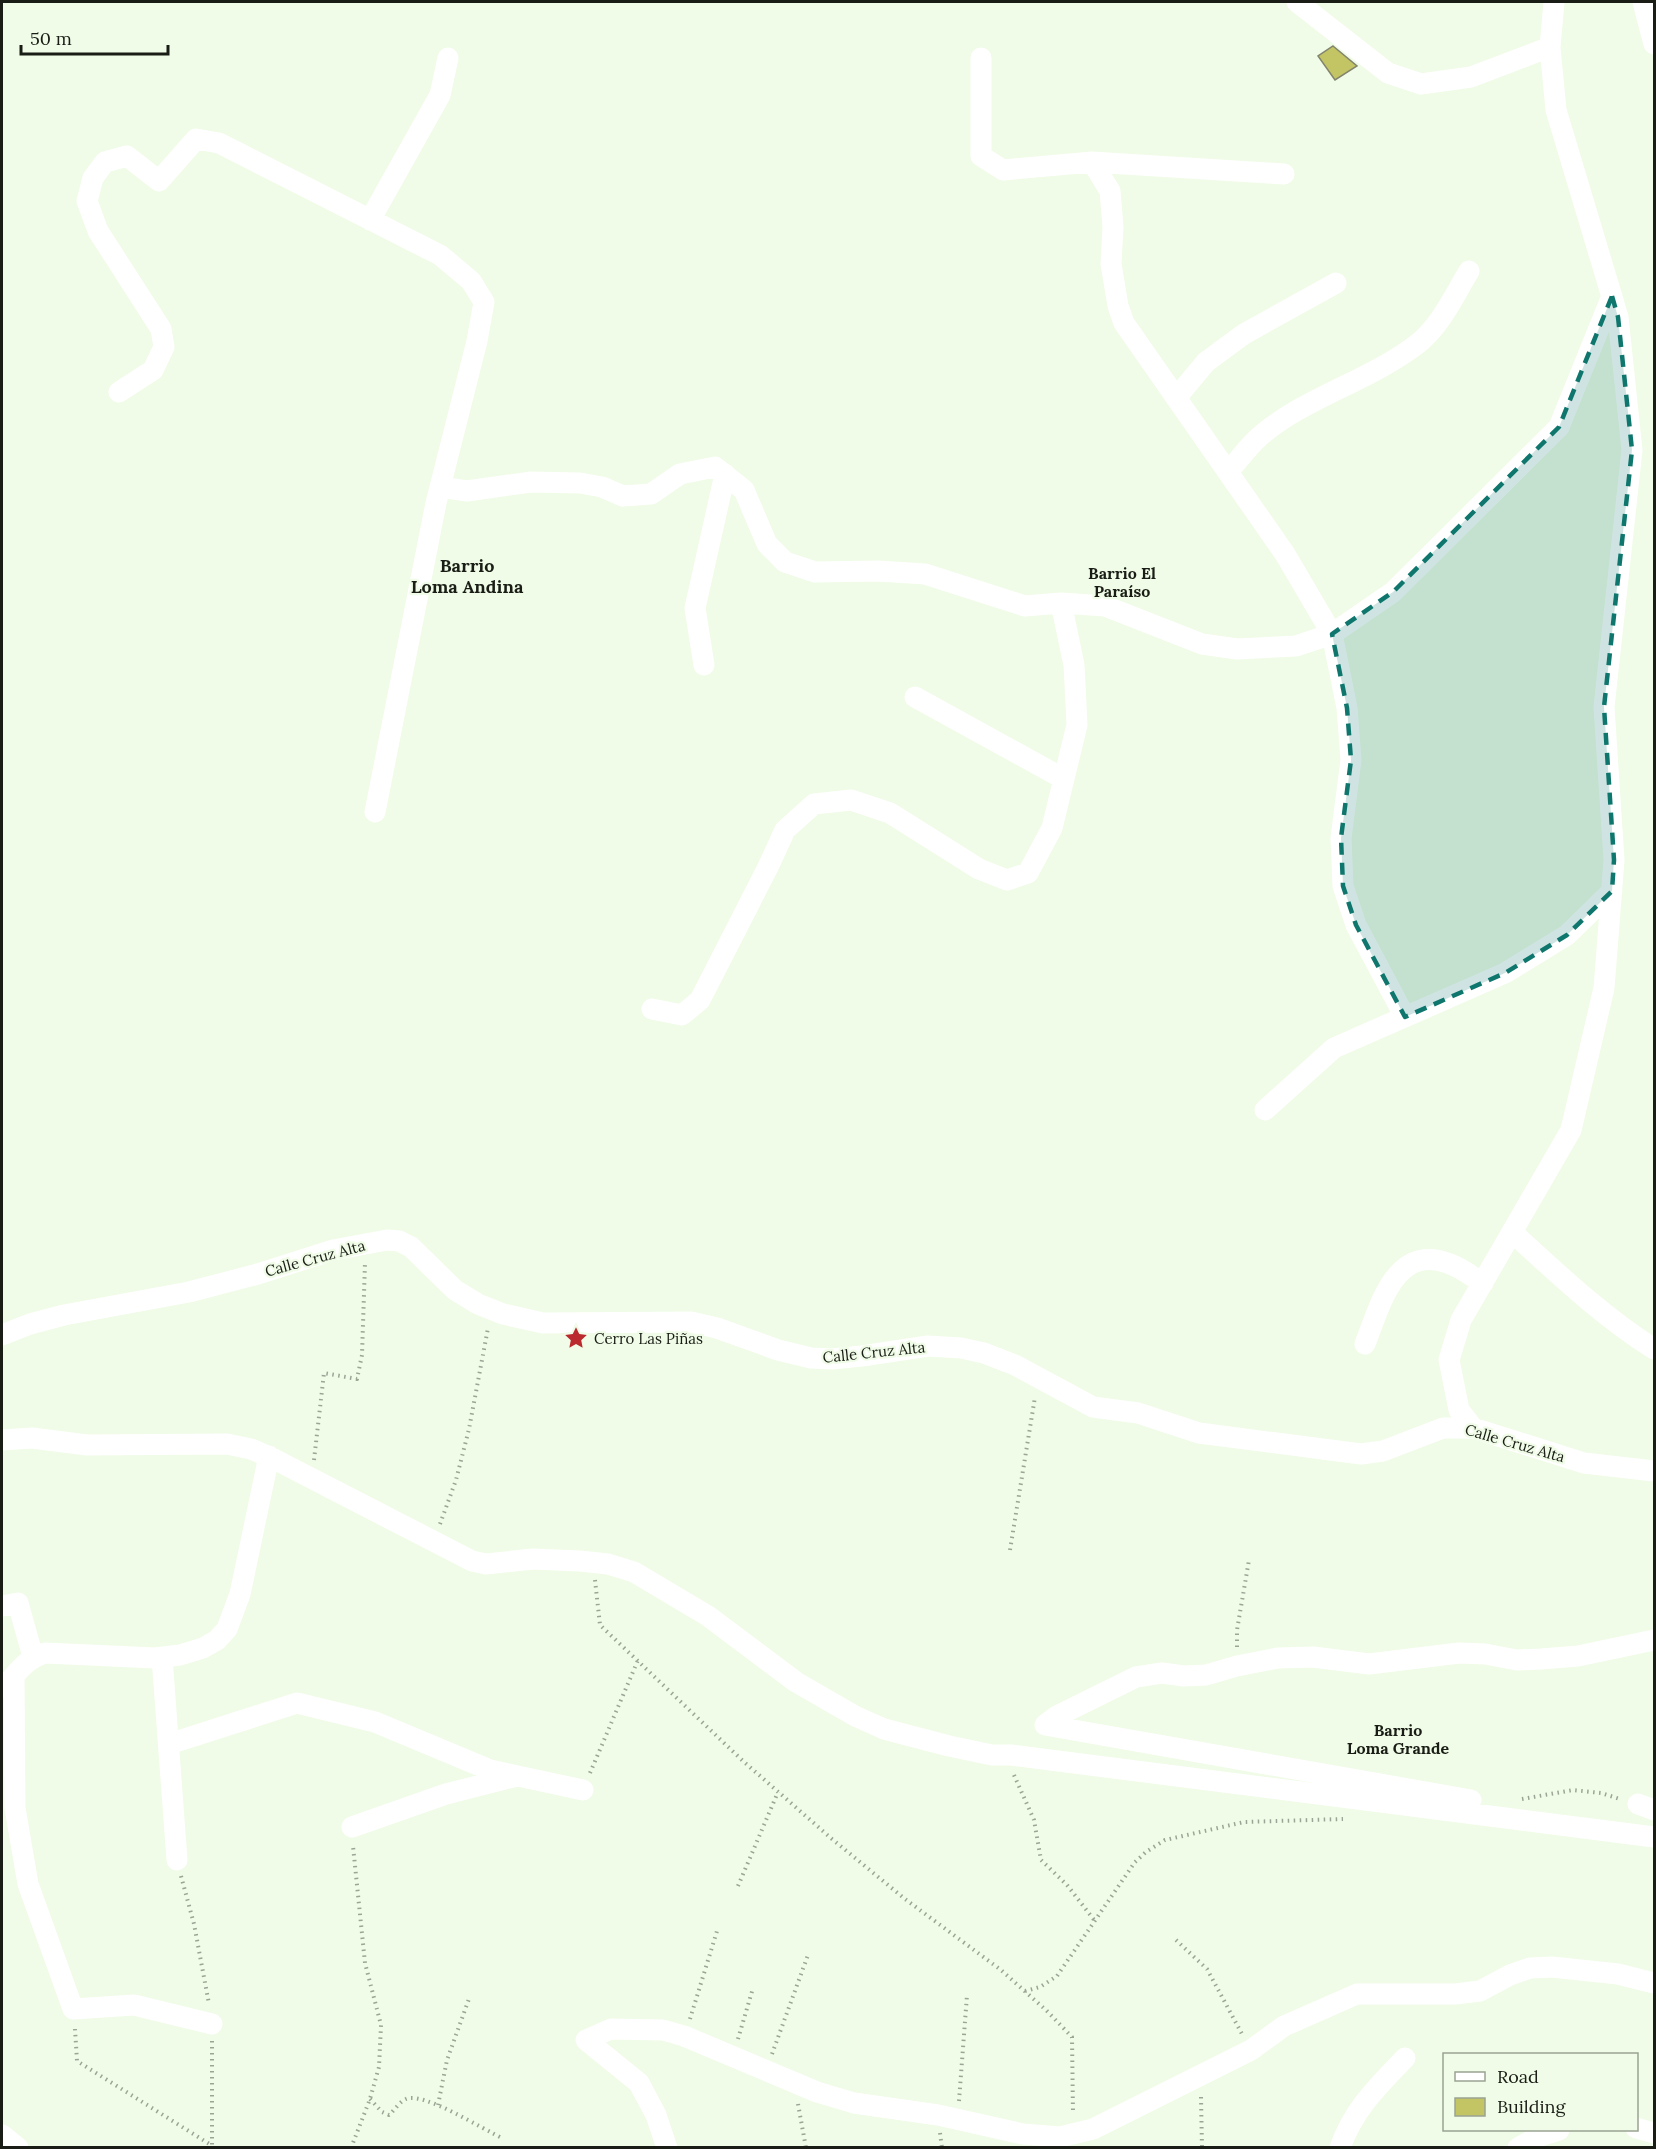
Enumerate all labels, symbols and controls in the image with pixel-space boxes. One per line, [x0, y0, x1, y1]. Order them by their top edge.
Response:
scale bar [21, 18, 168, 56]
text: 50 m [30, 27, 72, 50]
district label: Barrio Loma Andina [411, 554, 524, 598]
district label: Barrio El Paraíso [1088, 563, 1156, 601]
street label: Calle Cruz Alta [263, 1235, 367, 1281]
place icon: Cerro Las Piñas [563, 1325, 589, 1351]
place label: Cerro Las Piñas [594, 1329, 703, 1348]
street label: Calle Cruz Alta [822, 1337, 926, 1367]
street label: Calle Cruz Alta [1463, 1420, 1567, 1466]
district label: Barrio Loma Grande [1347, 1720, 1450, 1758]
legend [1443, 2053, 1638, 2131]
text: Road [1497, 2065, 1539, 2088]
text: Building [1497, 2095, 1567, 2118]

